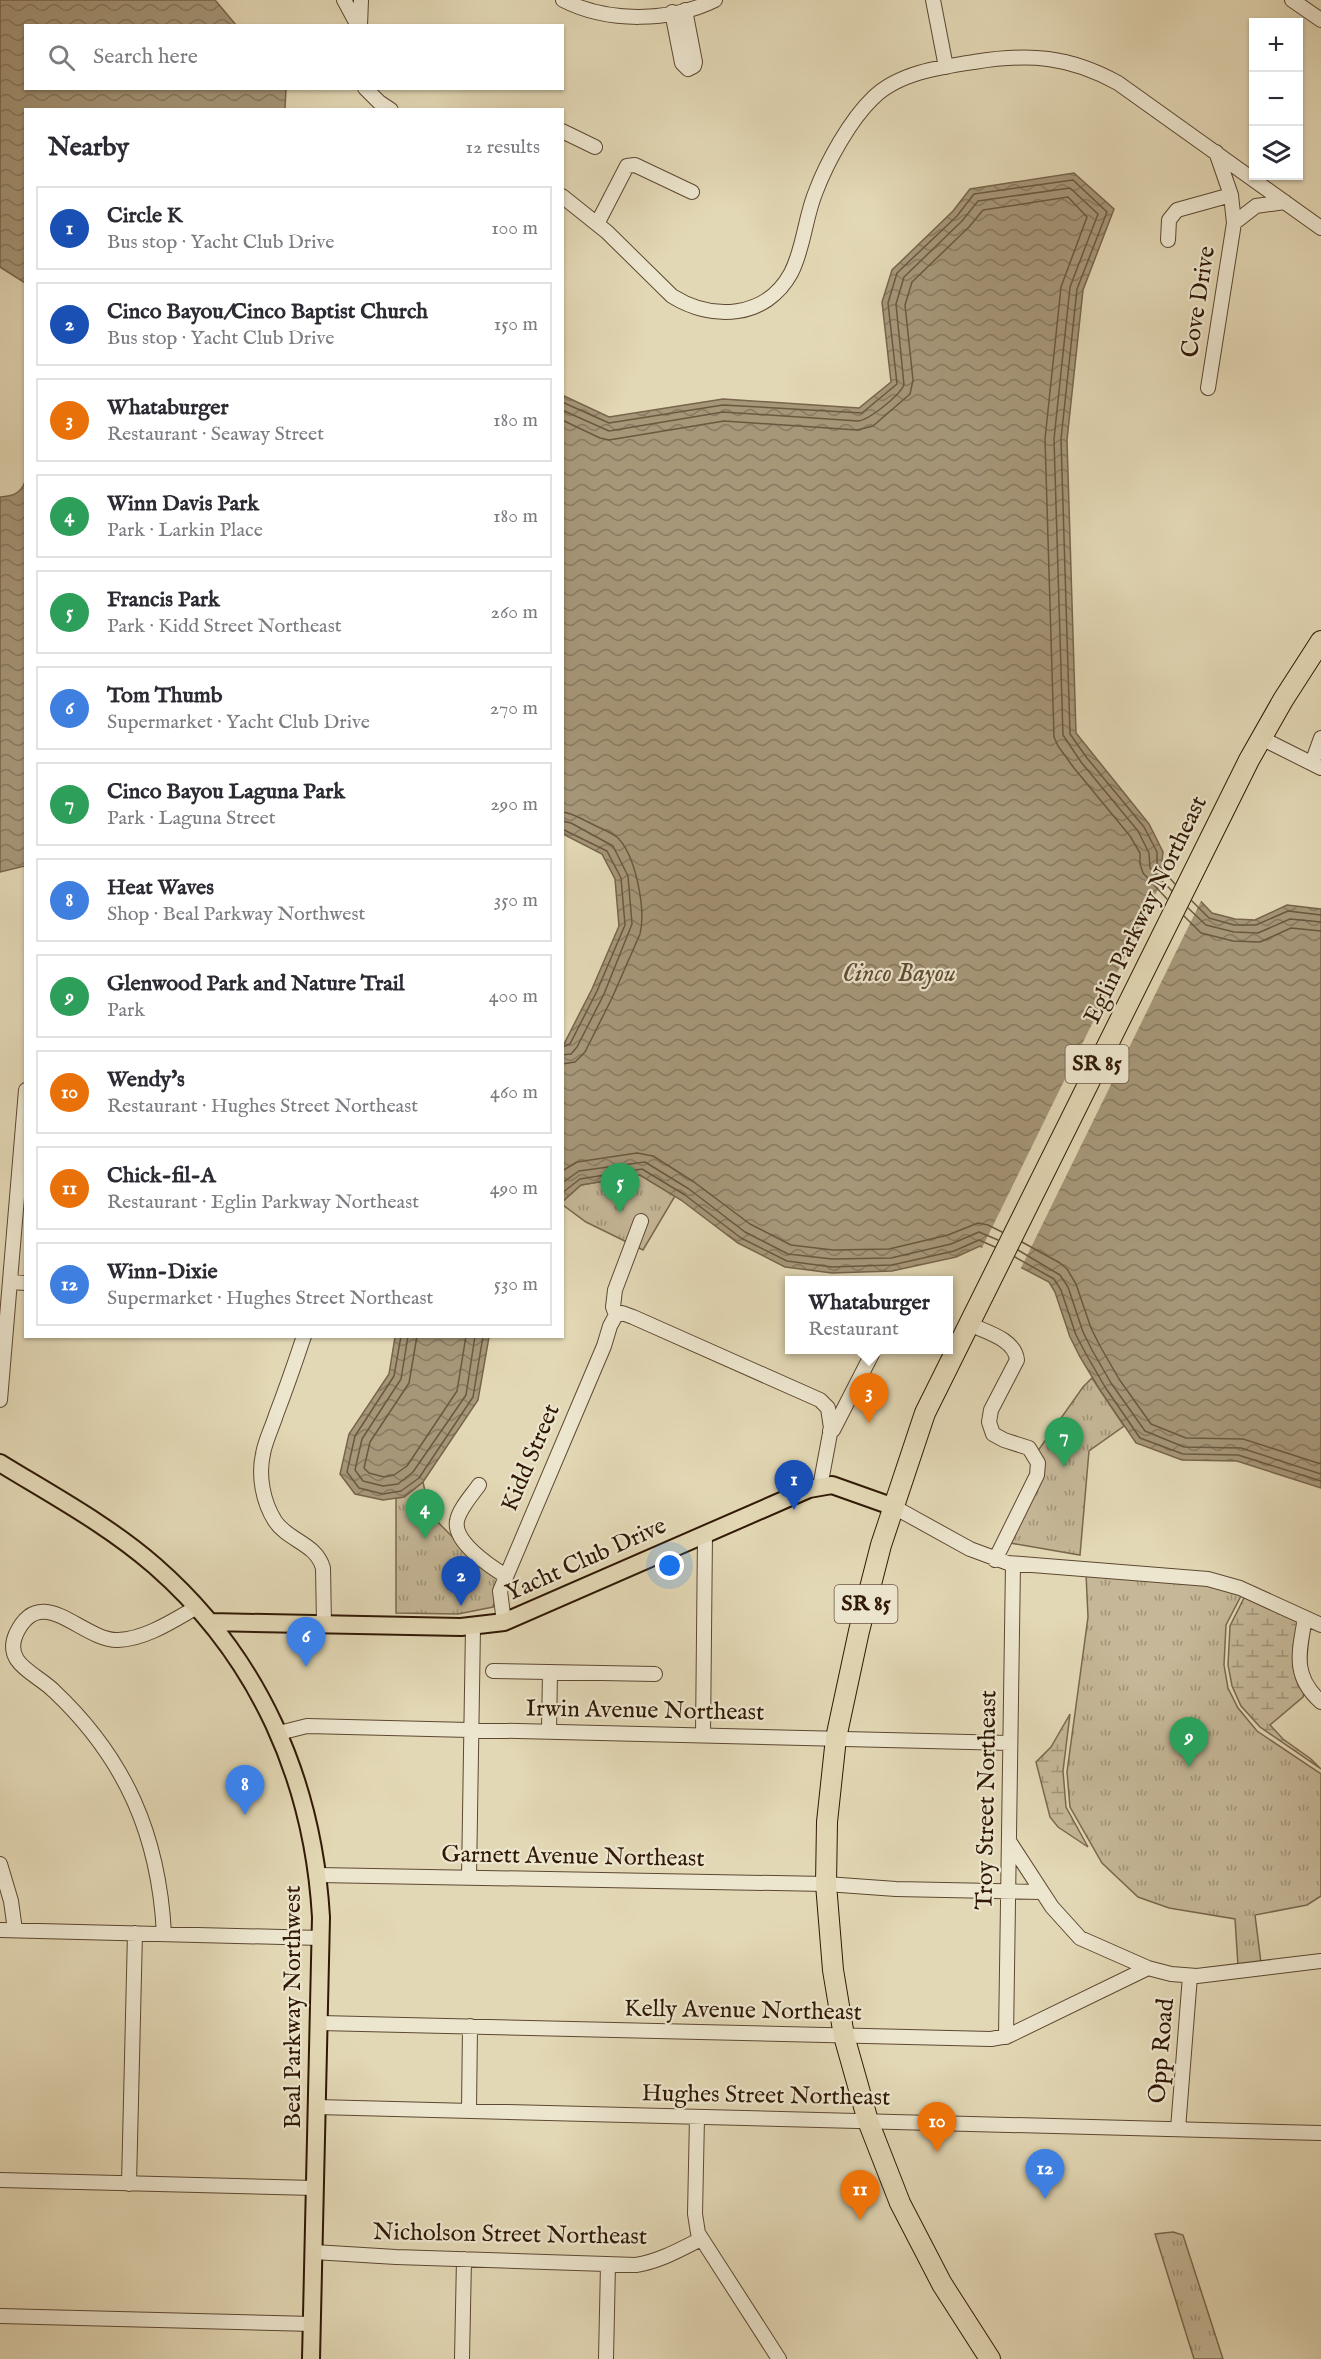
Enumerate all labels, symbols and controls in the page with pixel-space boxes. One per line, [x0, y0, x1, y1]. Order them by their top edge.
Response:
map controls [1249, 18, 1303, 180]
button: + [1249, 18, 1303, 72]
search box [24, 24, 564, 90]
icon: search [45, 41, 78, 74]
text: Search here [93, 43, 198, 71]
button: − [1249, 72, 1303, 126]
button: layers [1249, 126, 1303, 180]
text: Nearby [48, 131, 129, 164]
text: 12 results [465, 135, 540, 160]
text: Circle K [107, 202, 183, 230]
text: 1 [66, 216, 73, 241]
text: 100 m [491, 216, 538, 241]
text: Bus stop · Yacht Club Drive [107, 230, 334, 255]
street label: Cove Drive [1175, 244, 1223, 360]
text: Cinco Bayou/Cinco Baptist Church [107, 298, 428, 326]
text: 2 [65, 312, 74, 337]
text: 150 m [494, 312, 538, 337]
text: Bus stop · Yacht Club Drive [107, 326, 334, 351]
text: Whataburger [107, 394, 228, 422]
text: 3 [66, 408, 73, 433]
text: 180 m [493, 408, 538, 433]
text: Restaurant · Seaway Street [107, 422, 324, 447]
text: Winn Davis Park [107, 490, 259, 518]
text: 4 [65, 504, 74, 529]
text: 180 m [493, 504, 538, 529]
text: Park · Larkin Place [107, 518, 263, 543]
text: Francis Park [107, 586, 220, 614]
text: 5 [66, 600, 73, 625]
text: 260 m [491, 600, 538, 625]
text: Park · Kidd Street Northeast [107, 614, 342, 639]
text: Tom Thumb [107, 682, 222, 710]
text: 6 [65, 696, 74, 721]
text: 270 m [490, 696, 538, 721]
text: Supermarket · Yacht Club Drive [107, 710, 370, 735]
text: Cinco Bayou Laguna Park [107, 778, 345, 806]
street label: Eglin Parkway Northeast [1077, 791, 1215, 1029]
text: 7 [65, 792, 74, 817]
text: 290 m [490, 792, 538, 817]
text: Park · Laguna Street [107, 806, 276, 831]
text: Heat Waves [107, 874, 214, 902]
text: 8 [66, 888, 73, 913]
text: 350 m [494, 888, 538, 913]
text: Shop · Beal Parkway Northwest [107, 902, 365, 927]
water label: Cinco Bayou [842, 957, 956, 990]
text: Glenwood Park and Nature Trail [107, 970, 405, 998]
text: 9 [65, 984, 74, 1009]
text: 400 m [489, 984, 538, 1009]
text: Park [107, 998, 145, 1023]
road number: SR 85 [1066, 1045, 1128, 1083]
text: Wendy's [107, 1066, 185, 1094]
text: 10 [61, 1080, 78, 1105]
text: 460 m [490, 1080, 538, 1105]
text: Restaurant · Hughes Street Northeast [107, 1094, 418, 1119]
text: Chick-fil-A [107, 1162, 216, 1190]
pin: 5 [600, 1164, 640, 1213]
text: 11 [62, 1176, 77, 1201]
text: 490 m [490, 1176, 538, 1201]
text: Restaurant · Eglin Parkway Northeast [107, 1190, 419, 1215]
text: Winn-Dixie [107, 1258, 218, 1286]
text: 12 [61, 1272, 78, 1297]
text: 530 m [494, 1272, 538, 1297]
popup [785, 1276, 953, 1354]
text: Supermarket · Hughes Street Northeast [107, 1286, 433, 1311]
text: Whataburger [808, 1289, 930, 1317]
text: Restaurant [808, 1317, 899, 1342]
pin: 3 [850, 1374, 888, 1423]
street label: Kidd Street [494, 1399, 568, 1517]
pin: 7 [1044, 1418, 1084, 1467]
pin: 1 [774, 1460, 814, 1510]
pin: 4 [406, 1490, 444, 1539]
street label: Yacht Club Drive [501, 1511, 671, 1609]
your location [655, 1551, 684, 1580]
pin: 2 [442, 1556, 480, 1606]
road number: SR 85 [834, 1585, 898, 1623]
pin: 6 [286, 1618, 326, 1667]
street label: Troy Street Northeast [970, 1690, 1004, 1910]
street label: Irwin Avenue Northeast [525, 1693, 765, 1729]
pin: 9 [1170, 1718, 1208, 1767]
pin: 8 [226, 1766, 264, 1815]
street label: Garnett Avenue Northeast [441, 1839, 705, 1875]
street label: Beal Parkway Northwest [278, 1885, 309, 2129]
street label: Kelly Avenue Northeast [624, 1993, 862, 2029]
street label: Opp Road [1142, 1997, 1182, 2105]
street label: Hughes Street Northeast [641, 2078, 891, 2114]
pin: 10 [918, 2102, 956, 2152]
pin: 12 [1026, 2150, 1064, 2199]
pin: 11 [840, 2170, 880, 2220]
street label: Nicholson Street Northeast [373, 2217, 647, 2253]

